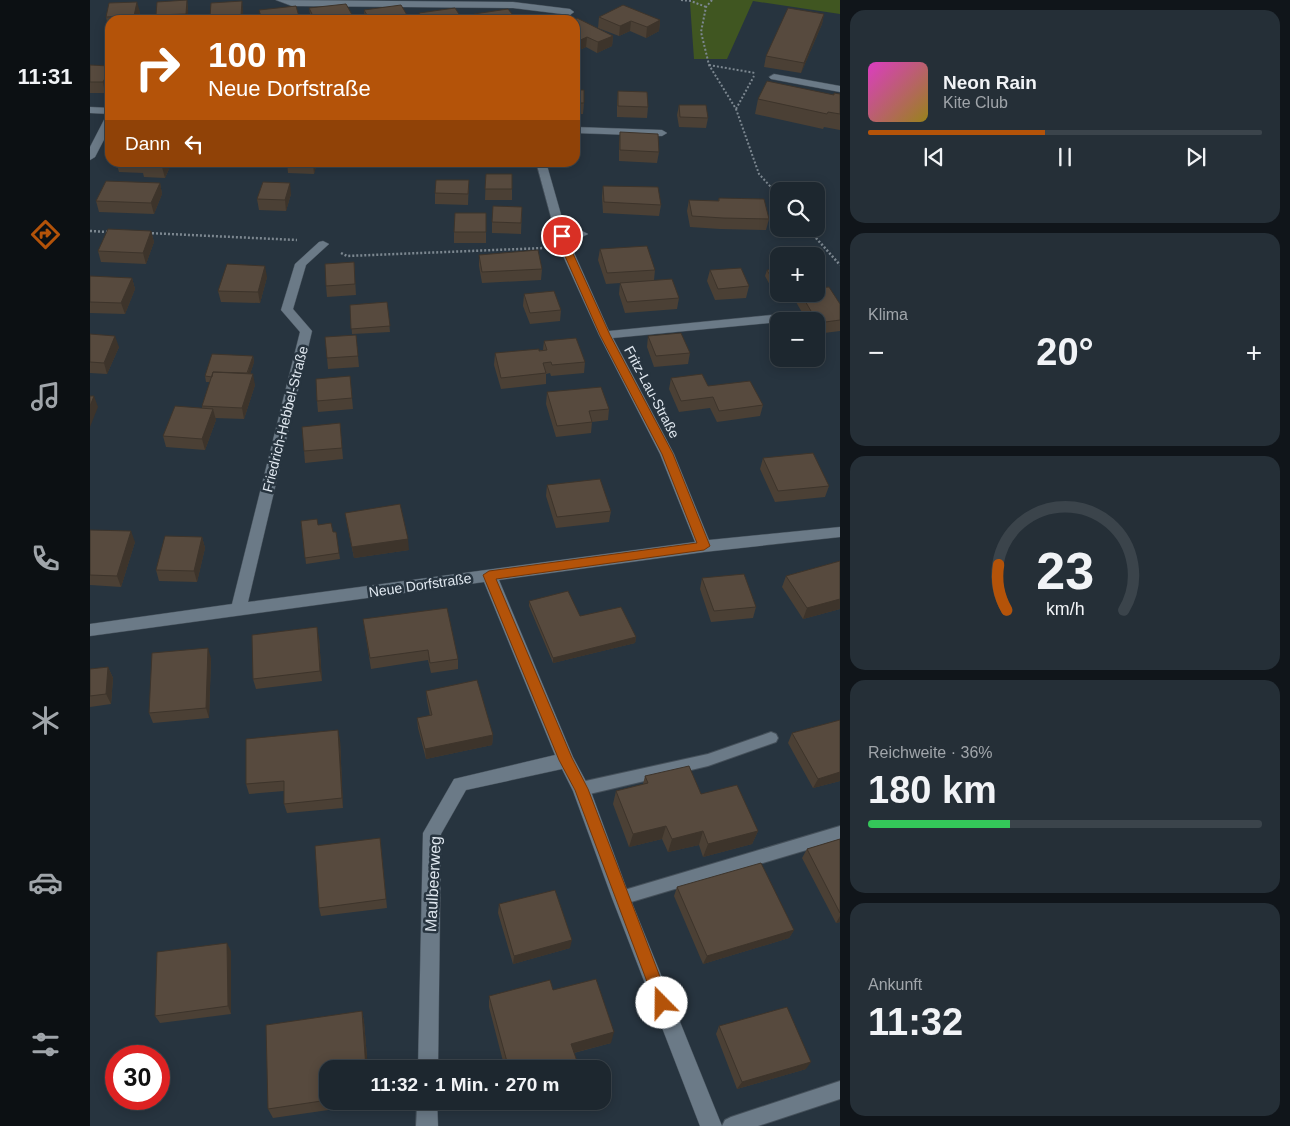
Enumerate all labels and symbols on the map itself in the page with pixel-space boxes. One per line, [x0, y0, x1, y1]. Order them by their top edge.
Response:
pin [541, 215, 583, 257]
street label: Fritz-Lau-Straße [621, 343, 683, 441]
street label: Friedrich-Hebbel-Straße [259, 344, 311, 494]
street label: Neue Dorfstraße [368, 570, 473, 600]
street label: Maulbeerweg [422, 836, 444, 932]
position arrow [635, 976, 687, 1028]
speed limit sign: 30 [105, 1045, 170, 1110]

